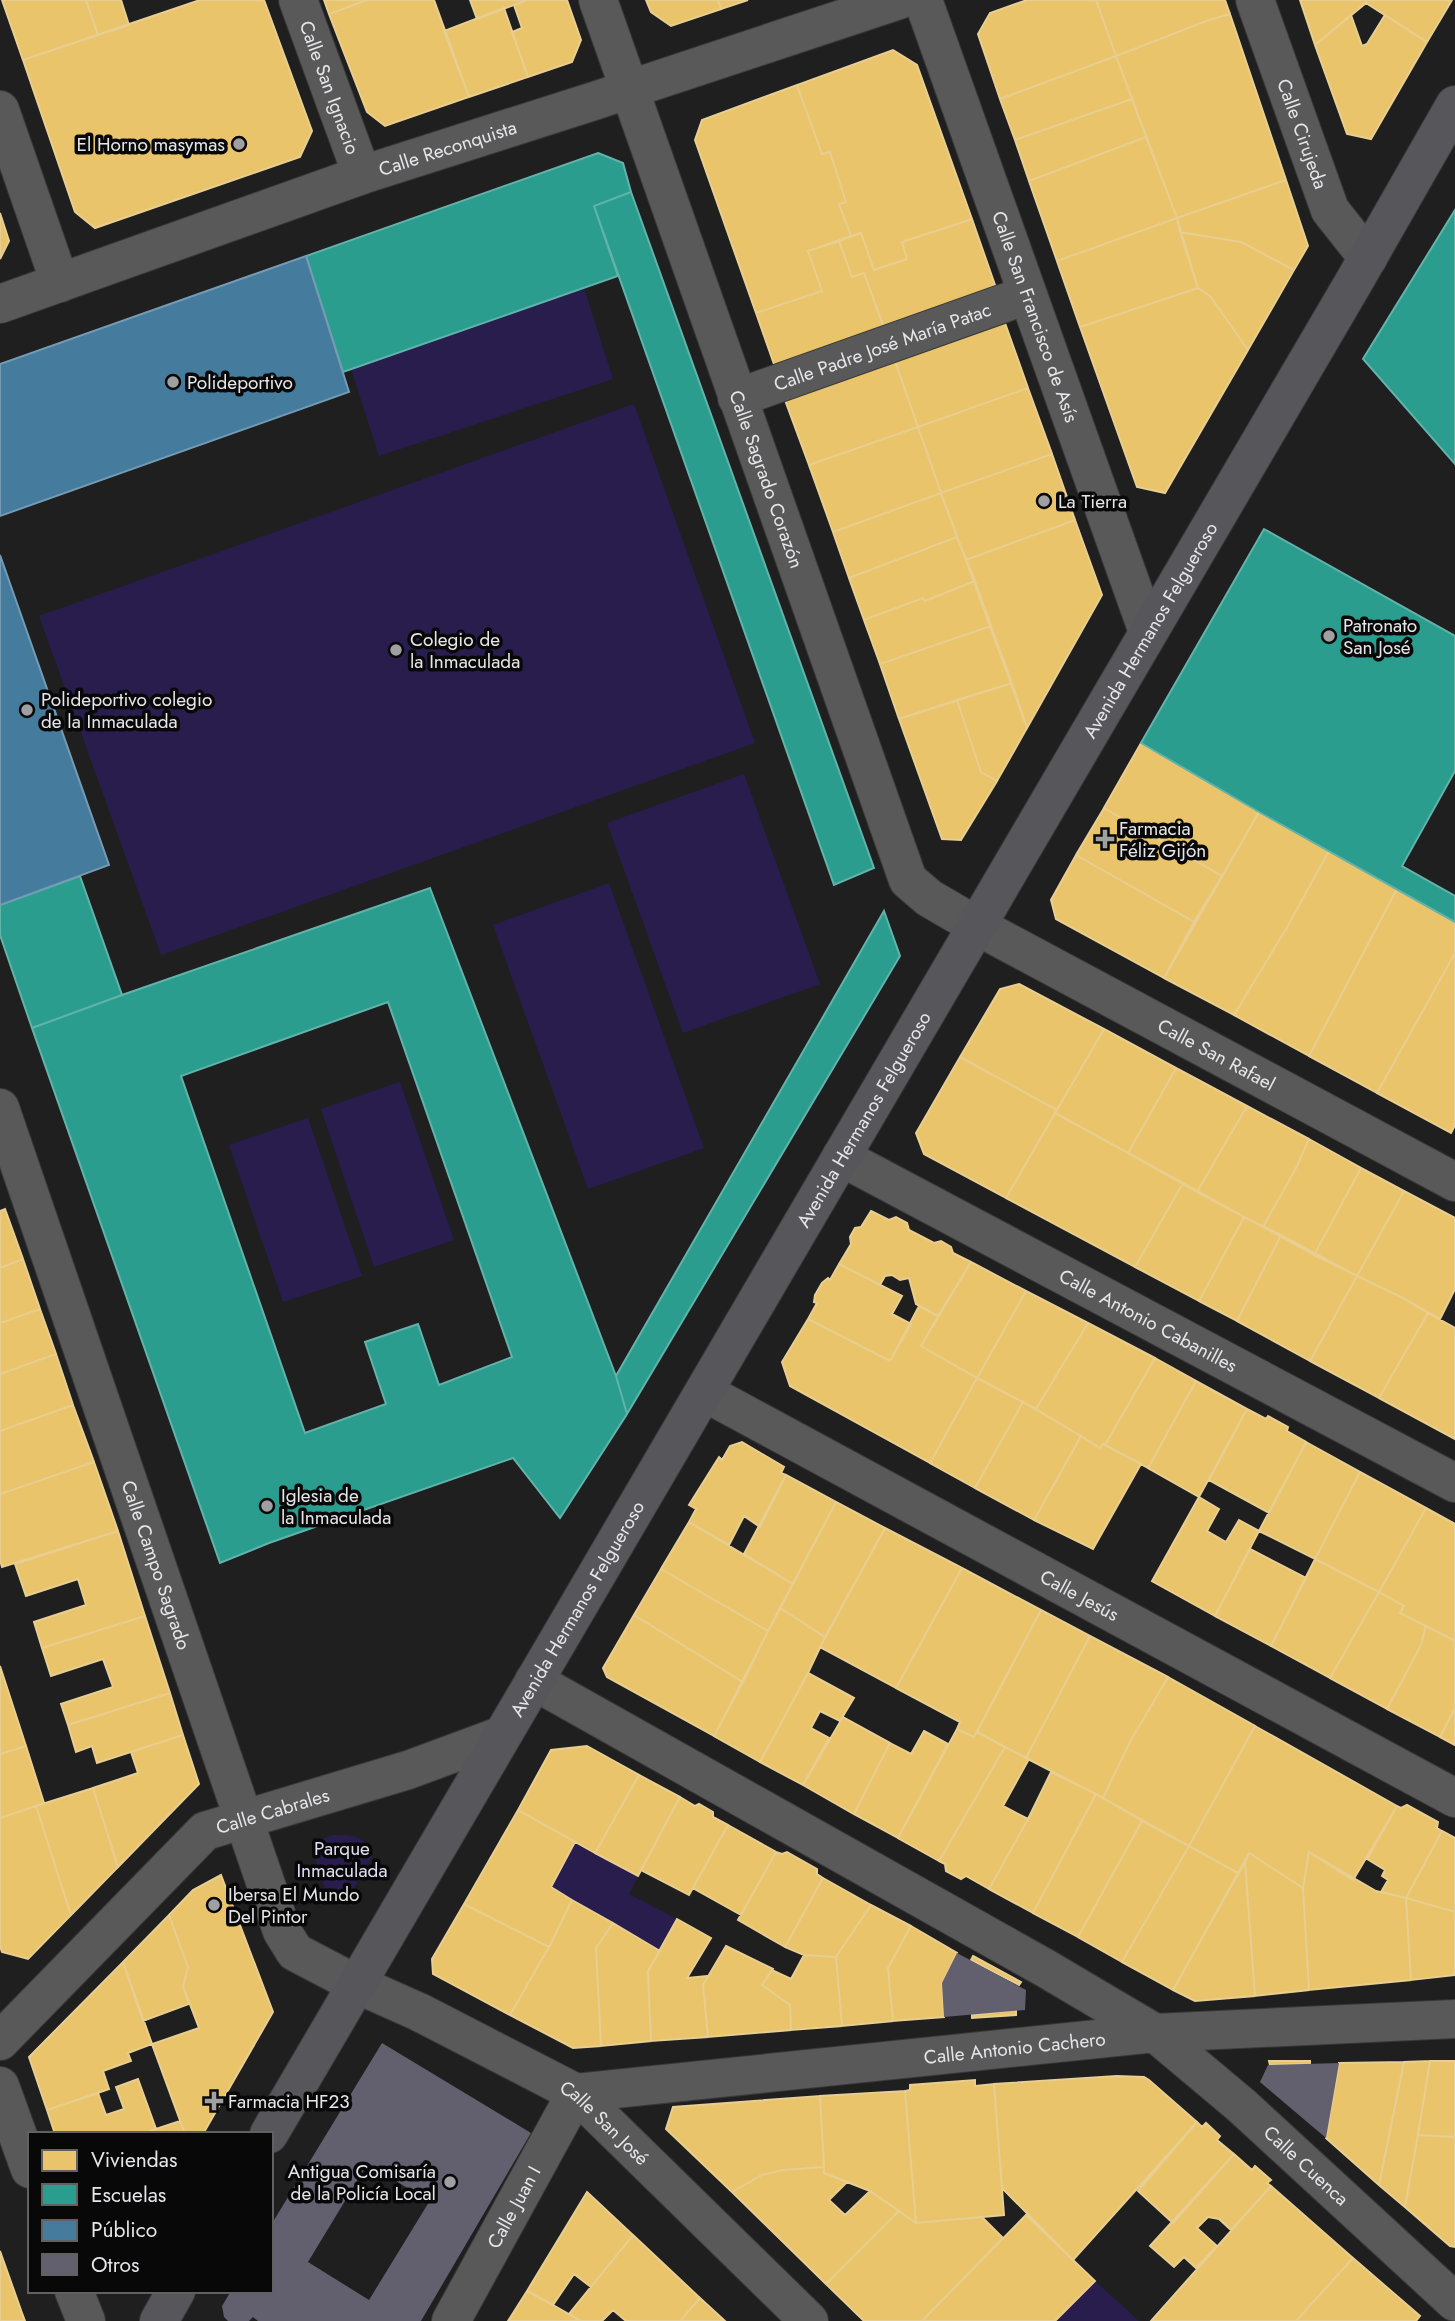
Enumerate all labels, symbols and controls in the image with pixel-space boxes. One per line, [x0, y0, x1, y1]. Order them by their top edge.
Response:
street label: Calle San Ignacio [293, 17, 366, 158]
street label: Calle Cirujeda [1270, 75, 1334, 193]
street label: Calle Reconquista [375, 114, 520, 183]
place label: El Horno masymas [76, 131, 225, 158]
marker: El Horno masymas [231, 136, 247, 152]
street label: Calle San Francisco de Asís [985, 207, 1085, 426]
street label: Calle Padre José María Patac [770, 296, 995, 398]
place label: Polideportivo [187, 369, 293, 396]
marker: Polideportivo [165, 374, 181, 390]
street label: Calle Sagrado Corazón [722, 386, 810, 572]
place label: La Tierra [1058, 488, 1127, 515]
marker: La Tierra [1036, 493, 1052, 509]
street label: Avenida Hermanos Felgueroso [1077, 517, 1224, 743]
place label: Patronato San José [1343, 612, 1417, 661]
place label: Colegio de la Inmaculada [410, 626, 520, 675]
marker: Patronato San José [1321, 628, 1337, 644]
marker: Colegio de la Inmaculada [388, 642, 404, 658]
place label: Polideportivo colegio de la Inmaculada [41, 686, 212, 735]
marker: Polideportivo colegio de la Inmaculada [19, 702, 35, 718]
place label: Farmacia Féliz Gijón [1119, 815, 1206, 864]
marker: Farmacia Féliz Gijón [1097, 831, 1113, 847]
street label: Avenida Hermanos Felgueroso [790, 1007, 938, 1233]
street label: Calle San Rafael [1153, 1012, 1280, 1097]
street label: Calle Antonio Cabanilles [1054, 1262, 1242, 1379]
street label: Calle Campo Sagrado [115, 1477, 198, 1653]
place label: Iglesia de la Inmaculada [281, 1482, 391, 1531]
street label: Avenida Hermanos Felgueroso [503, 1496, 651, 1722]
marker: Iglesia de la Inmaculada [259, 1498, 275, 1514]
street label: Calle Jesús [1035, 1563, 1124, 1628]
street label: Calle Cabrales [213, 1781, 333, 1841]
park label: Parque Inmaculada [296, 1835, 388, 1884]
place label: Ibersa El Mundo Del Pintor [228, 1881, 359, 1930]
marker: Ibersa El Mundo Del Pintor [206, 1897, 222, 1913]
street label: Calle Antonio Cachero [923, 2025, 1107, 2071]
street label: Calle San José [555, 2074, 655, 2172]
place label: Farmacia HF23 [228, 2088, 350, 2115]
marker: Farmacia HF23 [206, 2093, 222, 2109]
street label: Calle Cuenca [1257, 2119, 1355, 2212]
legend [28, 2132, 273, 2293]
text: Viviendas [91, 2145, 177, 2175]
place label: Antigua Comisaría de la Policía Local [288, 2158, 436, 2207]
street label: Calle Juan I [480, 2161, 548, 2253]
marker: Antigua Comisaría de la Policía Local [442, 2174, 458, 2190]
text: Escuelas [91, 2180, 166, 2210]
text: Público [91, 2215, 157, 2245]
text: Otros [91, 2250, 139, 2280]

